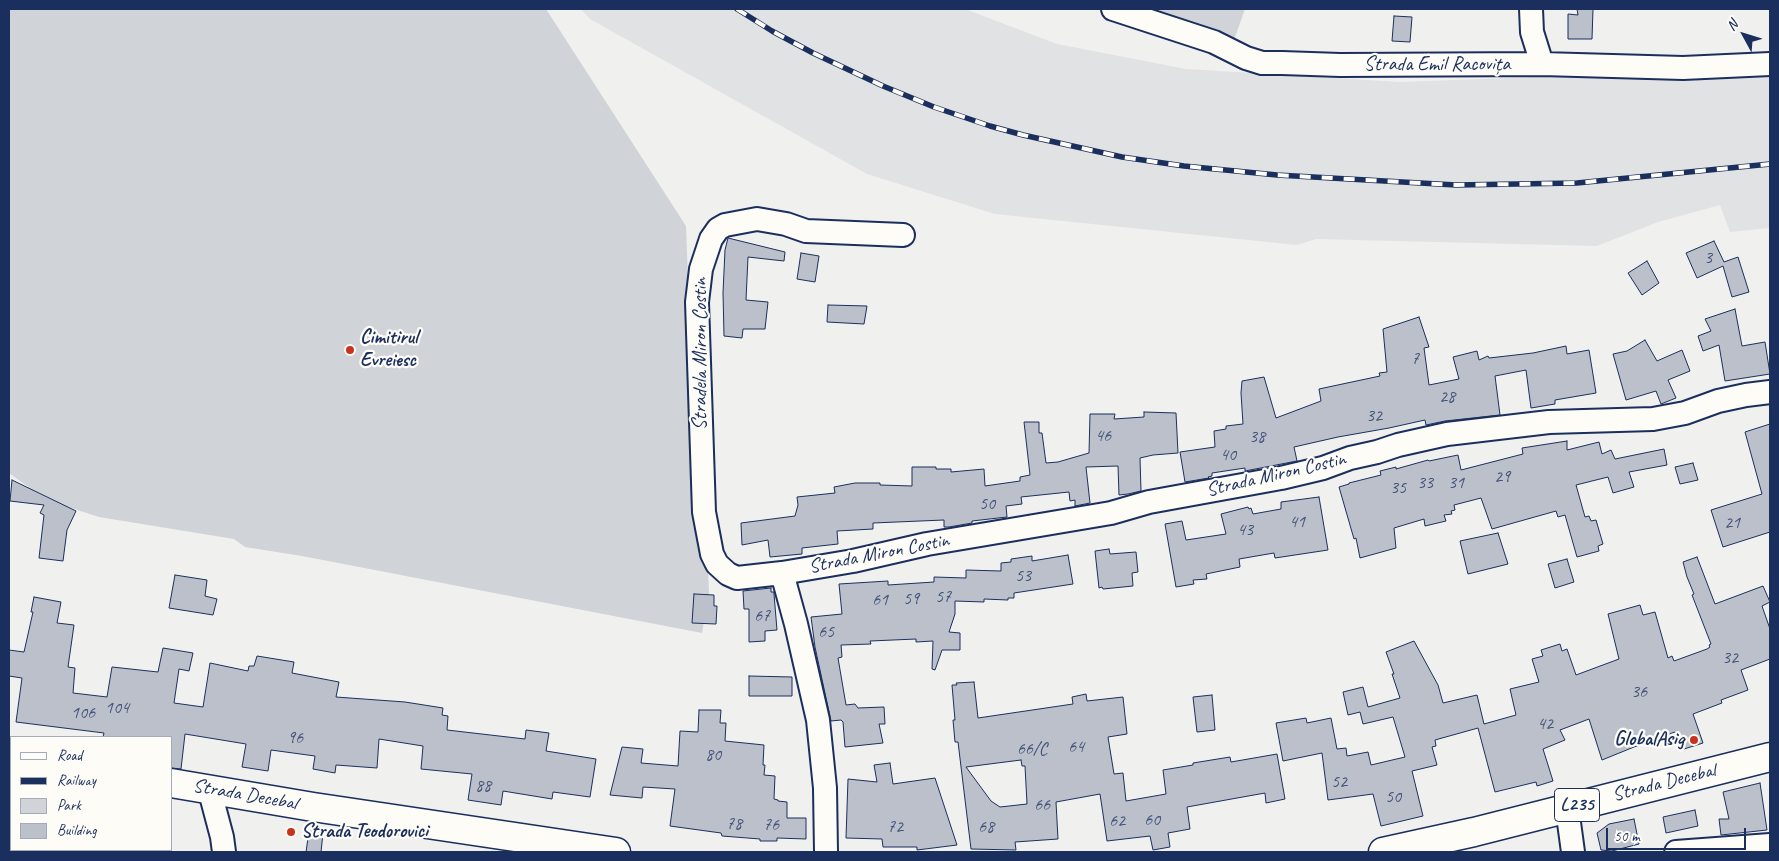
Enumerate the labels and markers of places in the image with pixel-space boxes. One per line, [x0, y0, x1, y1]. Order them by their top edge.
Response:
place label: Cimitirul Evreiesc [360, 326, 418, 373]
marker: Cimitirul Evreiesc [344, 344, 356, 356]
place label: GlobalAsig [1614, 728, 1684, 752]
marker: GlobalAsig [1688, 734, 1700, 746]
place label: Strada Teodorovici [301, 820, 428, 844]
marker: Strada Teodorovici [285, 826, 297, 838]

